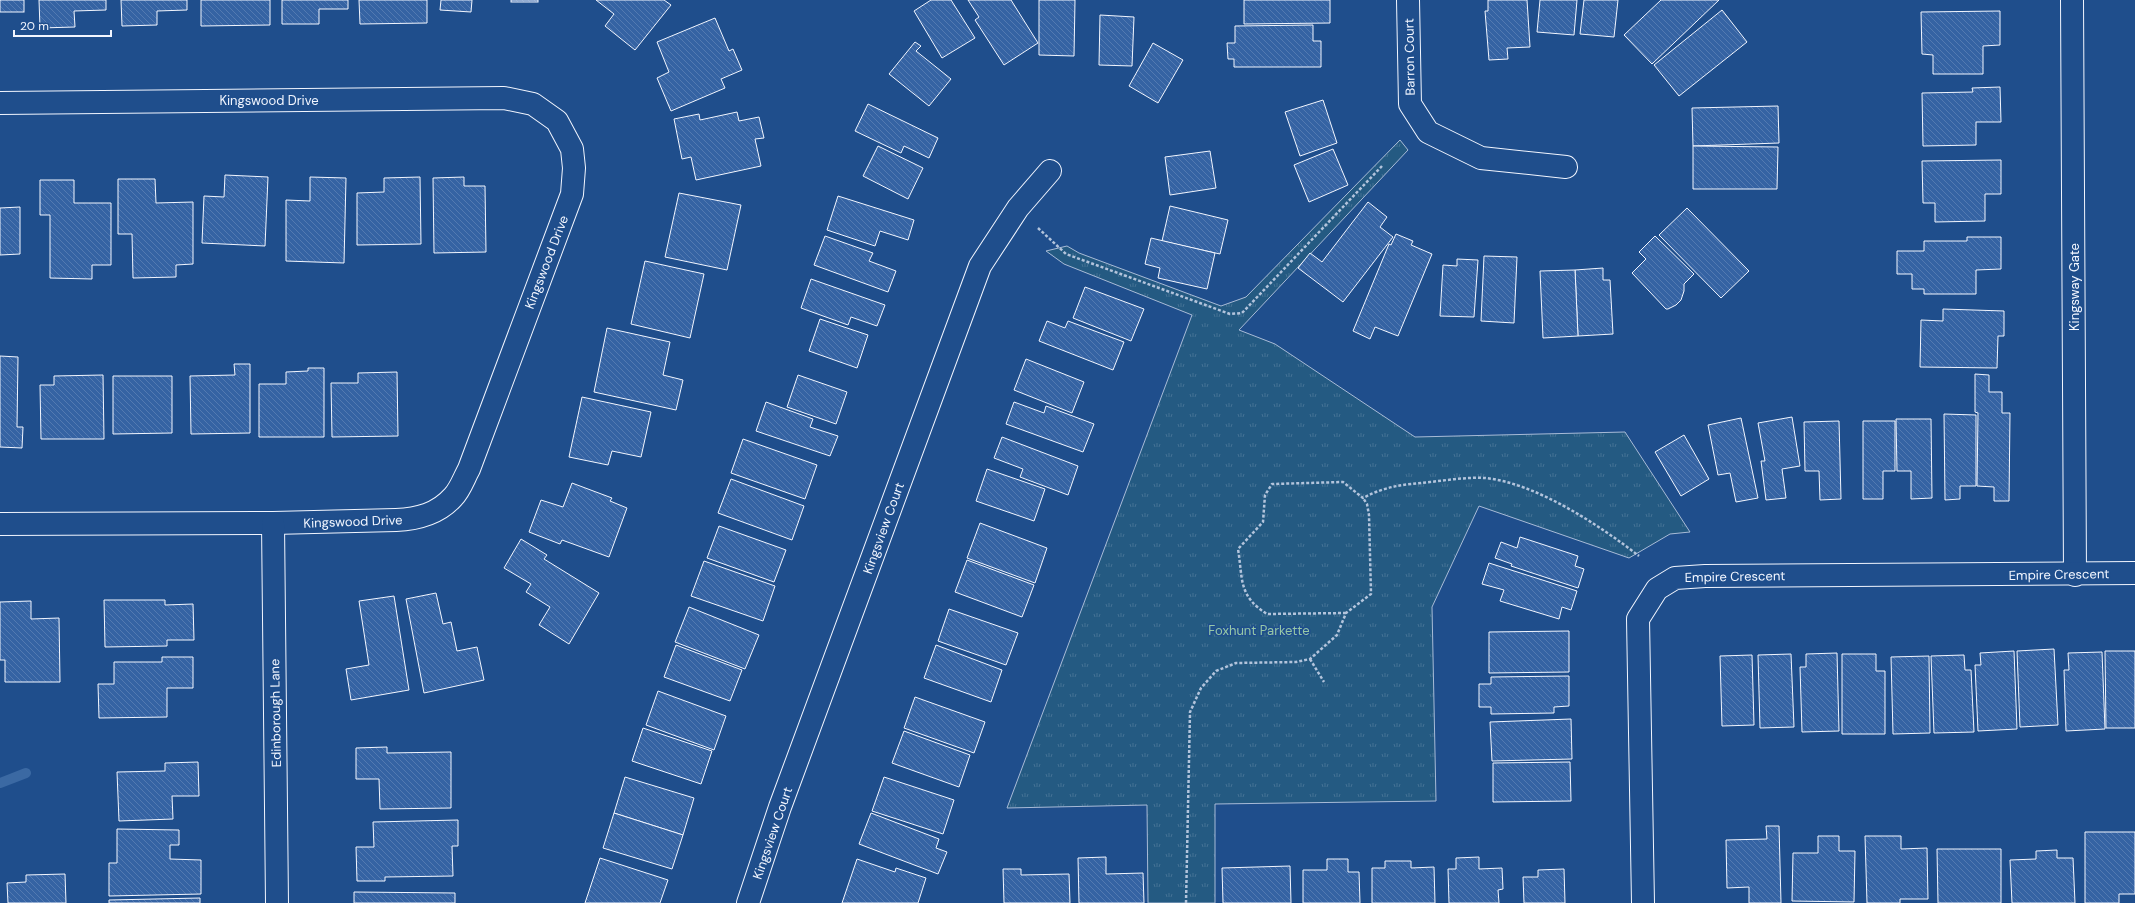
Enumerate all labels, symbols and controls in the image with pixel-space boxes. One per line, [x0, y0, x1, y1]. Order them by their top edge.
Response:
scale bar [14, 12, 111, 38]
text: 20 m [20, 18, 49, 34]
street label: Barron Court [1400, 18, 1419, 96]
street label: Kingswood Drive [219, 92, 319, 109]
street label: Kingswood Drive [521, 213, 572, 312]
street label: Kingsway Gate [2066, 243, 2083, 331]
street label: Kingsview Court [859, 480, 908, 576]
street label: Kingswood Drive [303, 511, 403, 532]
street label: Empire Crescent [2008, 565, 2110, 584]
street label: Empire Crescent [1684, 567, 1786, 586]
park label: Foxhunt Parkette [1208, 622, 1310, 639]
street label: Edinborough Lane [266, 659, 285, 767]
street label: Kingsview Court [749, 785, 796, 882]

